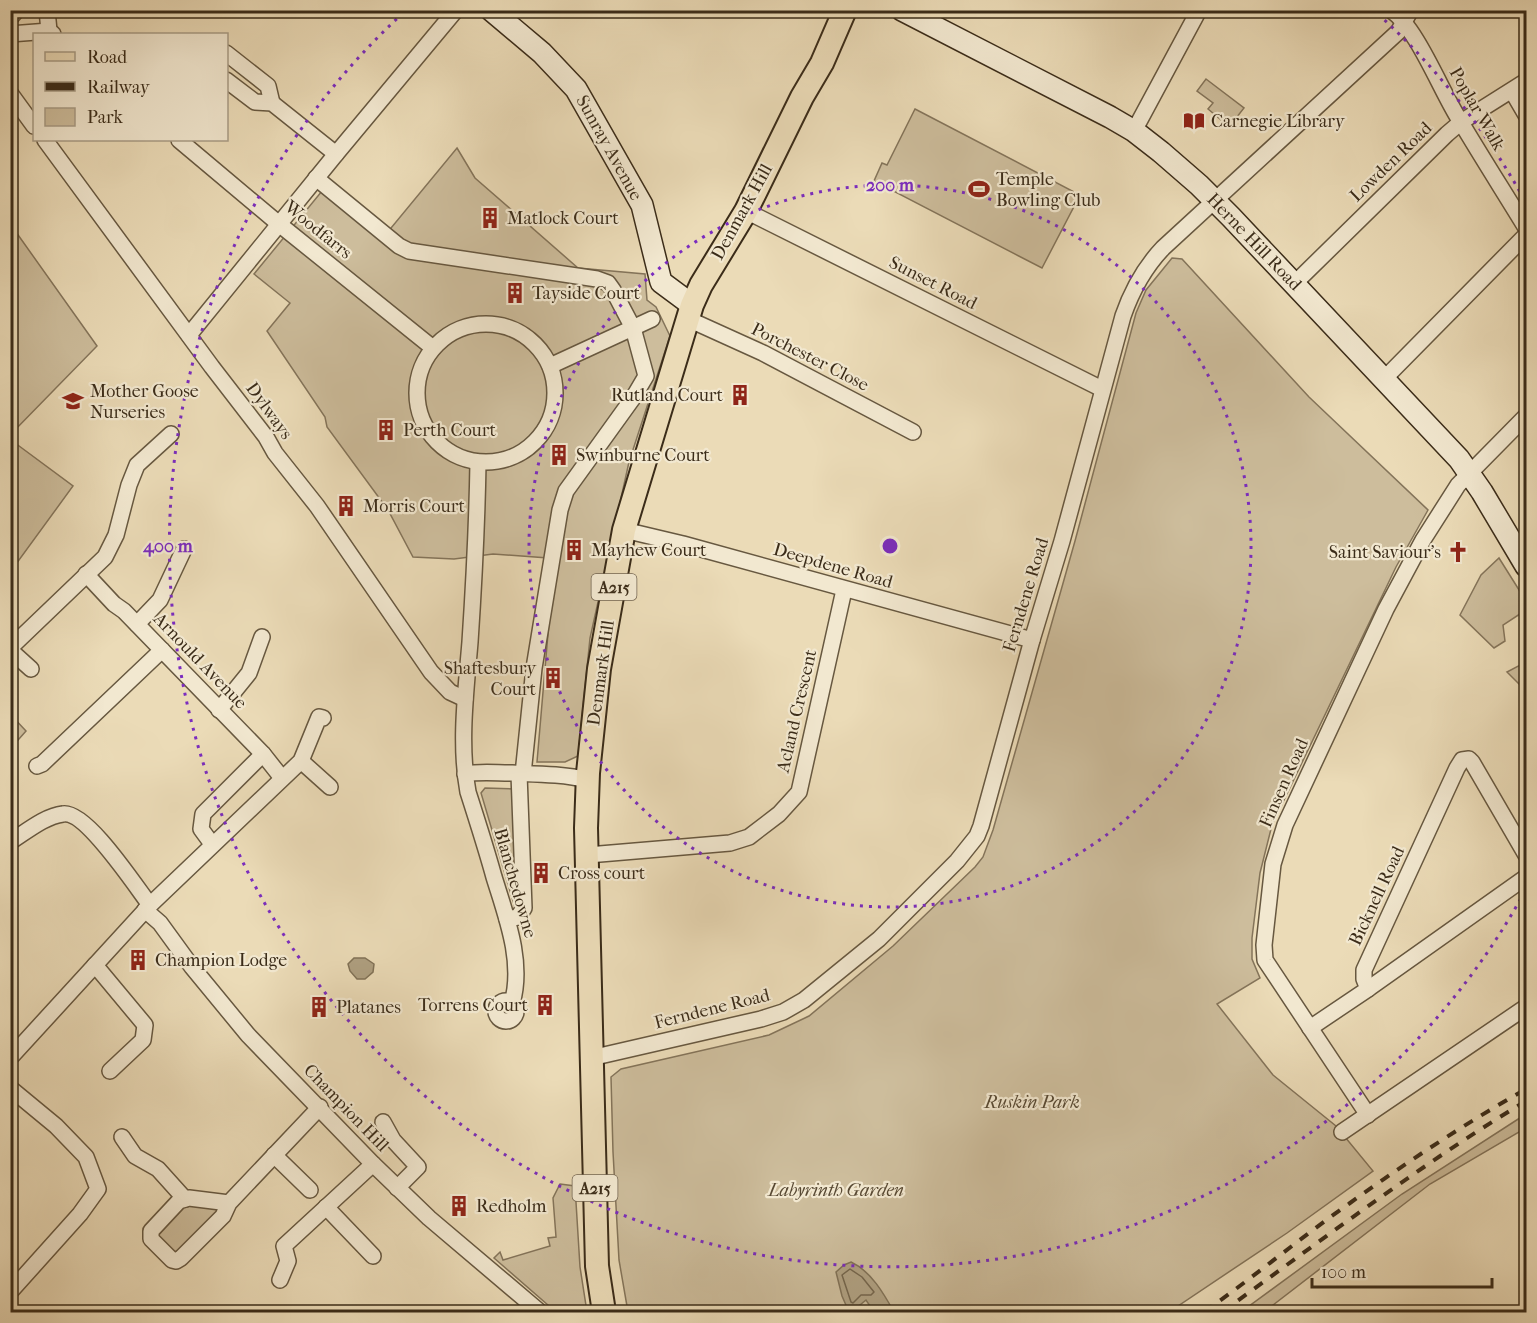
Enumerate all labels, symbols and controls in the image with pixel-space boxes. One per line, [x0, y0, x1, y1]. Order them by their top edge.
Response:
legend [33, 33, 228, 141]
text: Road [87, 47, 127, 68]
street label: Poplar Walk [1445, 63, 1510, 155]
text: Railway [87, 77, 151, 98]
street label: Sunray Avenue [571, 92, 647, 204]
text: Park [87, 107, 124, 128]
library icon: Carnegie Library [1182, 109, 1206, 133]
place label: Carnegie Library [1211, 111, 1346, 132]
street label: Lowden Road [1346, 118, 1436, 206]
street label: Denmark Hill [707, 160, 777, 264]
place label: Temple Bowling Club [996, 169, 1100, 211]
text: 200 m [866, 175, 915, 196]
sports icon: Temple Bowling Club [967, 177, 991, 201]
street label: Herne Hill Road [1202, 189, 1306, 295]
street label: Woodfarrs [279, 196, 356, 264]
building icon: Matlock Court [478, 206, 502, 230]
place label: Matlock Court [507, 208, 619, 229]
street label: Sunset Road [886, 252, 981, 314]
building icon: Tayside Court [503, 281, 527, 305]
place label: Tayside Court [532, 283, 641, 304]
street label: Porchester Close [748, 318, 872, 396]
street label: Dylways [241, 378, 297, 444]
place label: Mother Goose Nurseries [90, 381, 199, 423]
building icon: Rutland Court [728, 383, 752, 407]
place label: Rutland Court [611, 385, 724, 406]
school or university icon: Mother Goose Nurseries [61, 389, 85, 413]
building icon: Perth Court [374, 418, 398, 442]
place label: Perth Court [403, 420, 497, 441]
building icon: Swinburne Court [547, 443, 571, 467]
place label: Swinburne Court [576, 445, 710, 466]
building icon: Morris Court [334, 494, 358, 518]
place label: Morris Court [363, 496, 465, 517]
street label: Ferndene Road [999, 535, 1053, 655]
text: 400 m [142, 536, 194, 557]
centre of rings [880, 536, 900, 556]
building icon: Mayhew Court [562, 538, 586, 562]
street label: Deepdene Road [771, 539, 895, 593]
place label: Mayhew Court [591, 540, 707, 561]
church icon: Saint Saviour's [1446, 540, 1470, 564]
place label: Saint Saviour's [1329, 542, 1441, 563]
road number: A215 [592, 574, 636, 600]
street label: Arnould Avenue [148, 608, 251, 713]
street label: Denmark Hill [583, 619, 619, 727]
street label: Acland Crescent [772, 647, 821, 776]
place label: Shaftesbury Court [444, 658, 537, 700]
building icon: Shaftesbury Court [541, 666, 565, 690]
street label: Finsen Road [1255, 735, 1313, 831]
street label: Blanchedowne [489, 826, 541, 940]
street label: Bicknell Road [1345, 843, 1409, 949]
building icon: Cross court [529, 861, 553, 885]
place label: Cross court [558, 863, 646, 884]
building icon: Champion Lodge [126, 948, 150, 972]
place label: Champion Lodge [155, 950, 287, 971]
street label: Ferndene Road [652, 984, 772, 1034]
building icon: Torrens Court [533, 993, 557, 1017]
building icon: Platanes [307, 995, 331, 1019]
place label: Torrens Court [418, 995, 529, 1016]
place label: Platanes [336, 997, 401, 1018]
street label: Champion Hill [299, 1060, 393, 1156]
park label: Ruskin Park [983, 1092, 1080, 1113]
road number: A215 [572, 1175, 618, 1201]
park label: Labyrinth Garden [766, 1180, 904, 1201]
building icon: Redholm [447, 1194, 471, 1218]
place label: Redholm [476, 1196, 547, 1217]
scale bar [1312, 1251, 1492, 1289]
text: 100 m [1321, 1262, 1366, 1283]

